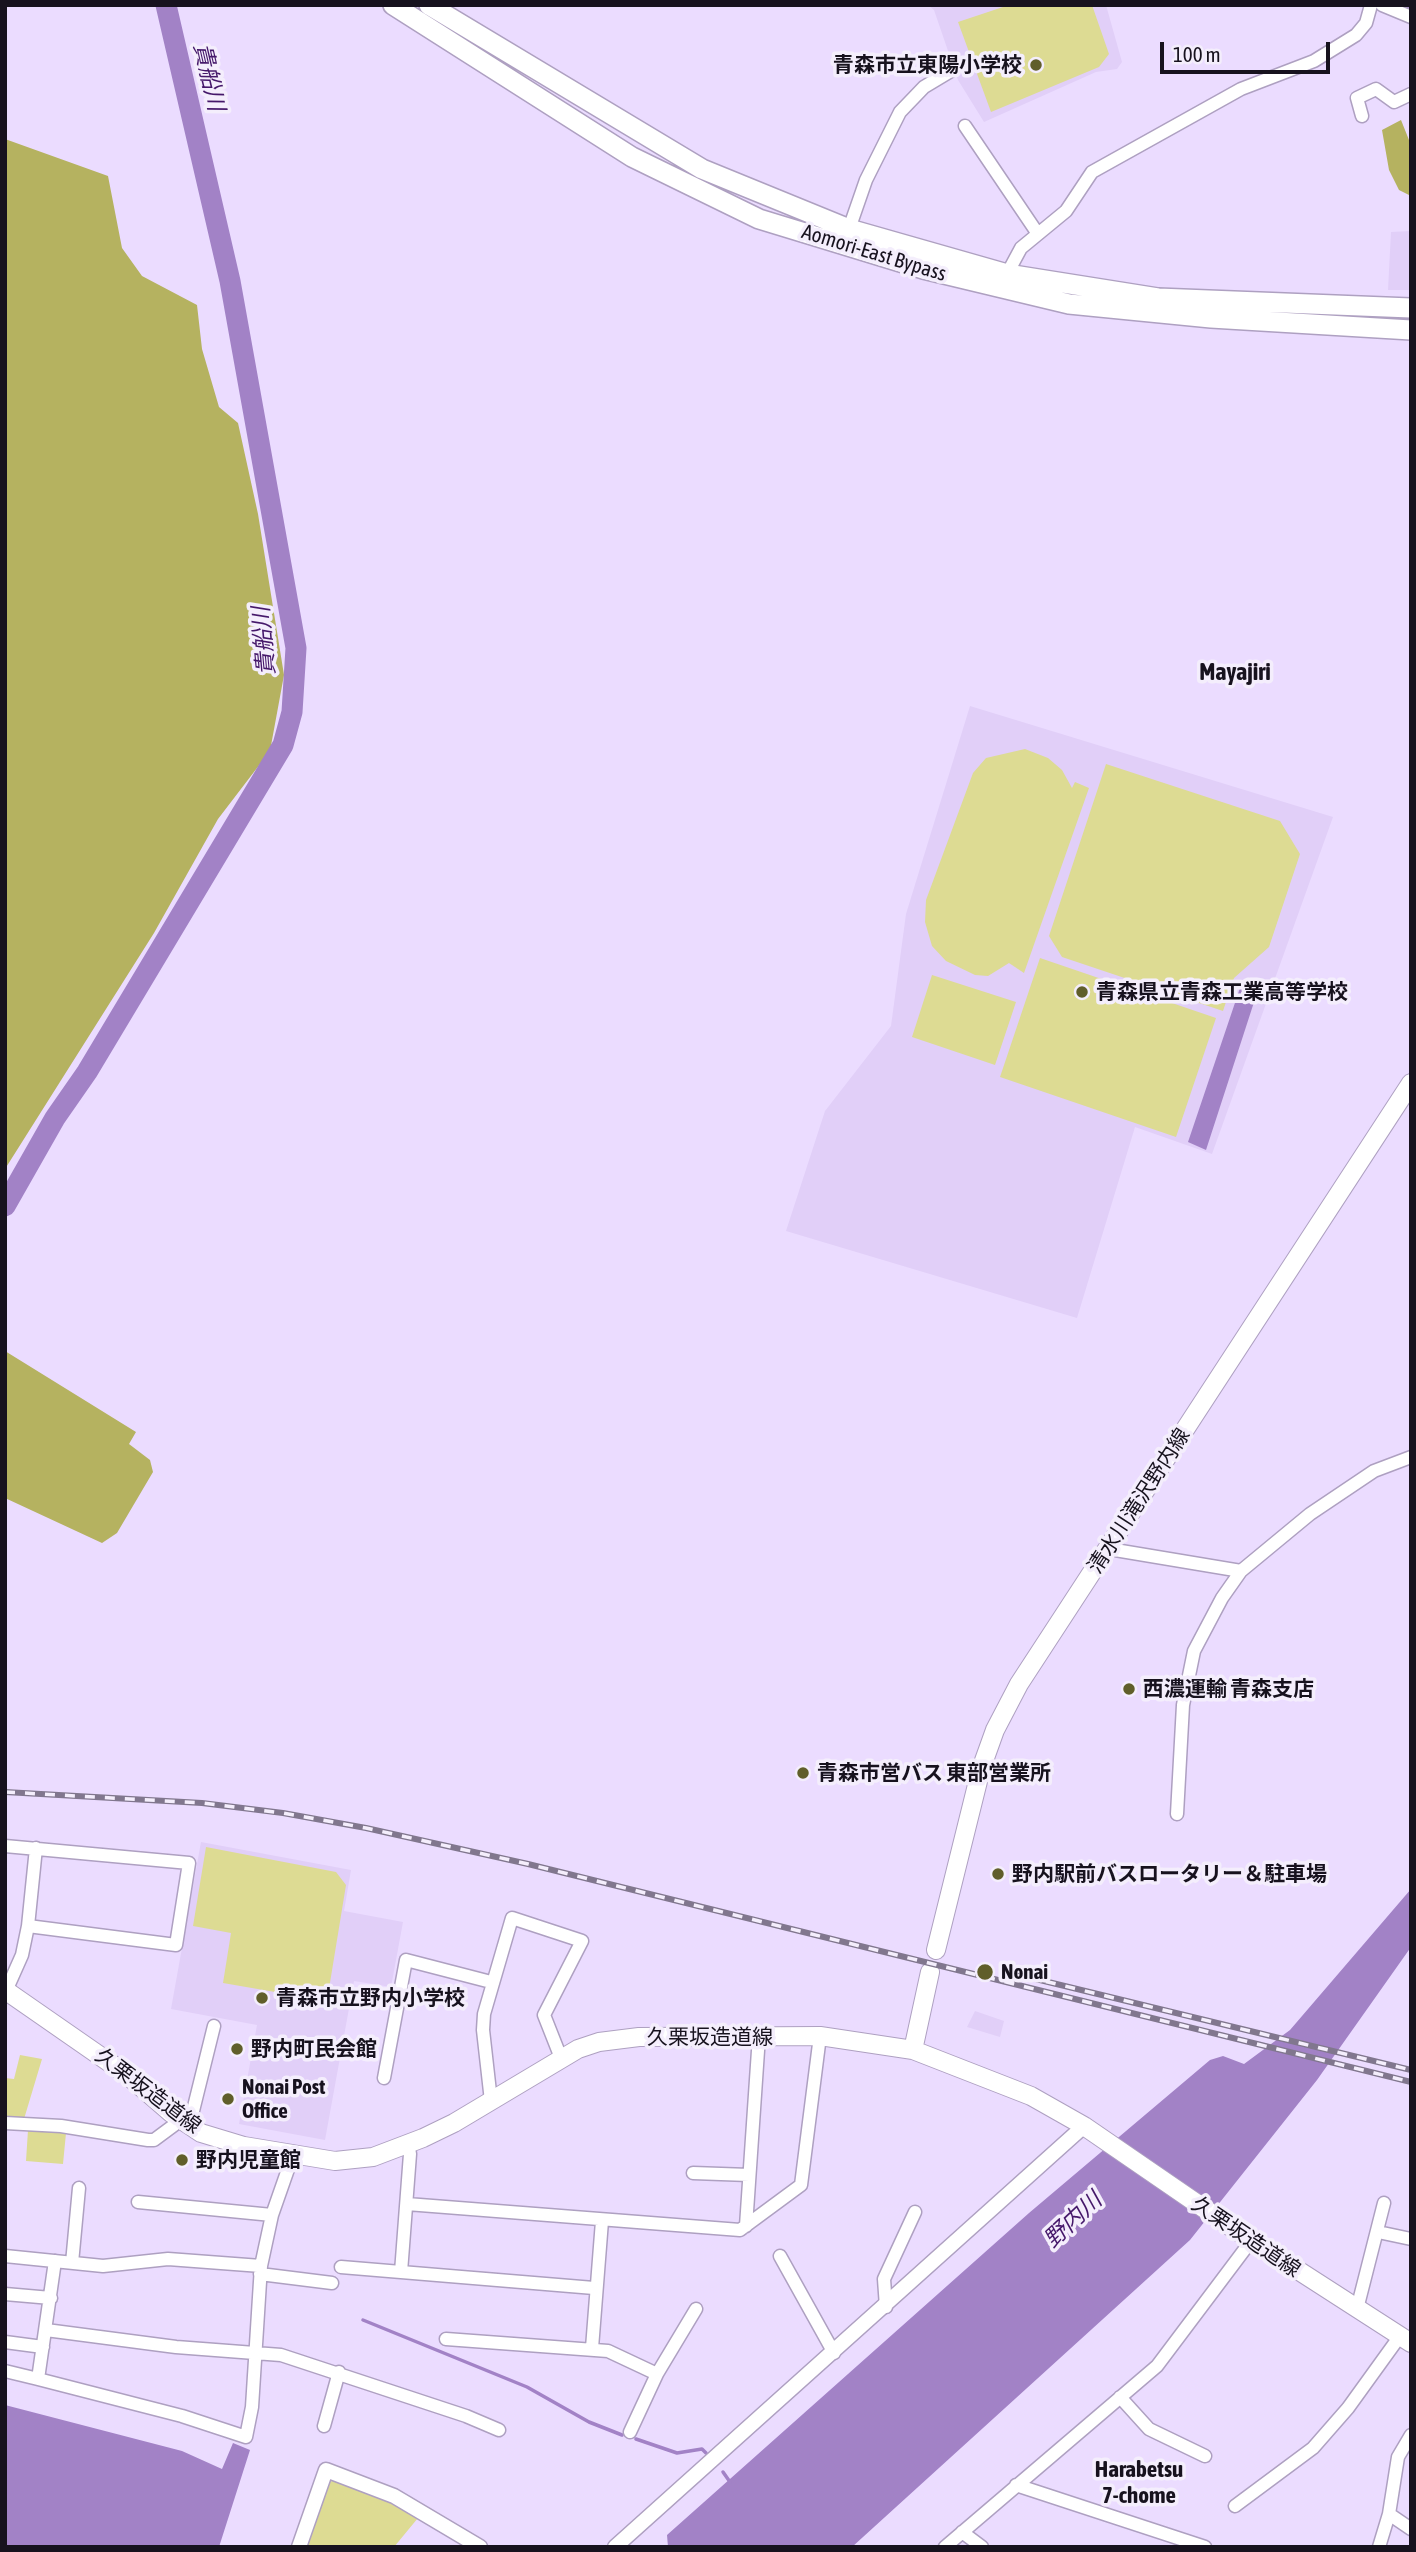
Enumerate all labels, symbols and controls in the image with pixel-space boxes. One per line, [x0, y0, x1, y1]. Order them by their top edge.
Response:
scale bar [1164, 28, 1334, 72]
water label: 貴船川 [188, 40, 230, 114]
text: 100 m [1173, 42, 1221, 66]
place label: 青森市立東陽小学校 [833, 52, 1022, 78]
marker: 青森市立東陽小学校 [1028, 57, 1044, 73]
street label: Aomori-East Bypass [799, 219, 949, 287]
water label: 貴船川 [247, 605, 281, 677]
district label: Mayajiri [1199, 658, 1271, 686]
place label: 青森県立青森工業高等学校 [1096, 979, 1348, 1005]
marker: 青森県立青森工業高等学校 [1074, 984, 1090, 1000]
street label: 清水川滝沢野内線 [1083, 1424, 1195, 1578]
place label: 西濃運輸 青森支店 [1143, 1676, 1314, 1702]
marker: 西濃運輸 青森支店 [1121, 1681, 1137, 1697]
place label: 青森市営バス 東部営業所 [817, 1760, 1051, 1786]
marker: 青森市営バス 東部営業所 [795, 1765, 811, 1781]
place label: 野内駅前バスロータリー＆駐車場 [1012, 1861, 1327, 1887]
marker: 野内駅前バスロータリー＆駐車場 [990, 1866, 1006, 1882]
place label: Nonai [1001, 1959, 1048, 1985]
marker: Nonai [975, 1962, 995, 1982]
place label: 青森市立野内小学校 [276, 1985, 465, 2011]
marker: 青森市立野内小学校 [254, 1990, 270, 2006]
street label: 久栗坂造道線 [647, 2024, 773, 2050]
place label: 野内町民会館 [251, 2036, 377, 2062]
marker: 野内町民会館 [229, 2041, 245, 2057]
street label: 久栗坂造道線 [90, 2043, 206, 2139]
place label: Nonai Post Office [242, 2074, 325, 2124]
marker: Nonai Post Office [220, 2091, 236, 2107]
place label: 野内児童館 [196, 2147, 301, 2173]
marker: 野内児童館 [174, 2152, 190, 2168]
water label: 野内川 [1038, 2186, 1108, 2254]
street label: 久栗坂造道線 [1187, 2191, 1305, 2283]
district label: Harabetsu 7-chome [1095, 2456, 1183, 2510]

